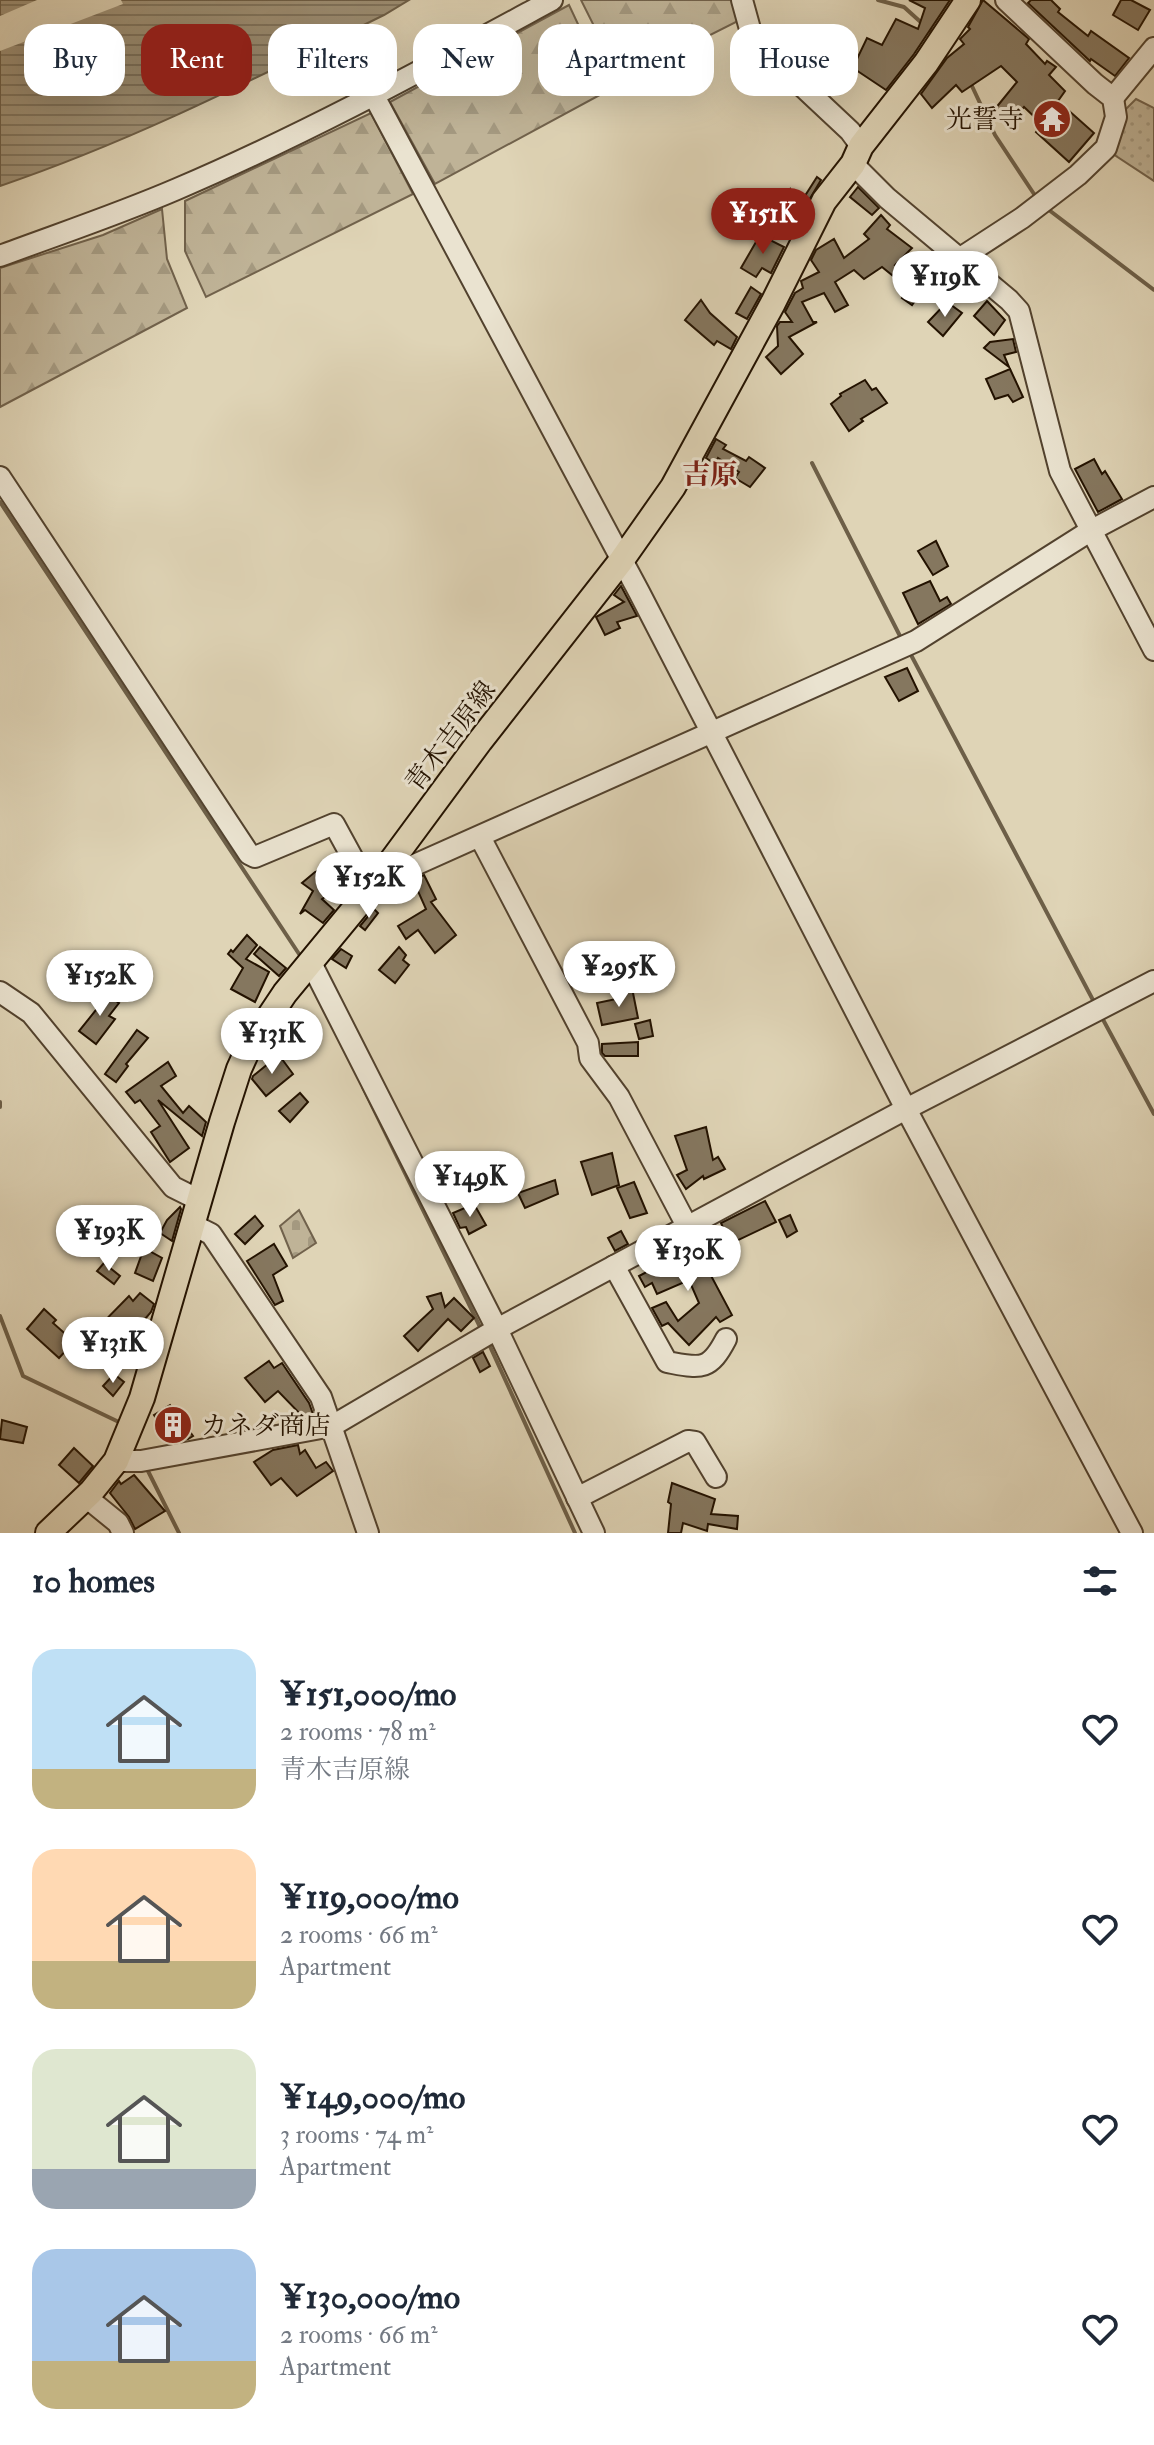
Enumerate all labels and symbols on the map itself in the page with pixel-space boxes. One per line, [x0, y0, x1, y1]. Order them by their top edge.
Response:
temple icon: 光誓寺 [1031, 98, 1073, 140]
place label: 光誓寺 [946, 104, 1024, 136]
pin: ¥151K [707, 188, 819, 256]
pin: ¥119K [889, 251, 1001, 319]
district label: 吉原 [682, 458, 738, 493]
street label: 青木吉原線 [399, 675, 503, 798]
pin: ¥152K [313, 852, 425, 920]
pin: ¥295K [563, 941, 675, 1009]
pin: ¥152K [44, 950, 156, 1018]
pin: ¥131K [216, 1008, 328, 1076]
pin: ¥149K [414, 1151, 526, 1219]
pin: ¥193K [53, 1205, 165, 1273]
pin: ¥130K [632, 1225, 744, 1293]
pin: ¥131K [57, 1317, 169, 1385]
building icon: カネダ商店 [152, 1404, 194, 1446]
place label: カネダ商店 [201, 1410, 331, 1442]

